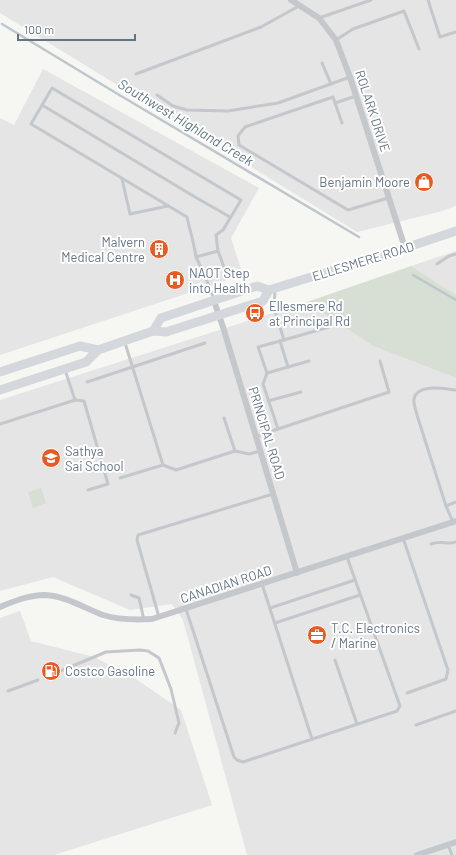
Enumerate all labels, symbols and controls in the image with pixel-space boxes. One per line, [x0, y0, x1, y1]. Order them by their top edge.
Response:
scale bar [18, 16, 135, 42]
text: 100 m [24, 22, 54, 36]
street label: ROLARK DRIVE [352, 68, 394, 154]
water label: Southwest Highland Creek [115, 75, 257, 169]
shop icon: Benjamin Moore [413, 171, 435, 193]
place label: Benjamin Moore [319, 174, 410, 190]
place label: Malvern Medical Centre [61, 234, 145, 265]
building icon: Malvern Medical Centre [148, 238, 170, 260]
street label: ELLESMERE ROAD [310, 238, 416, 284]
place label: NAOT Step into Health [189, 265, 250, 296]
hospital icon: NAOT Step into Health [164, 269, 186, 291]
place label: Ellesmere Rd at Principal Rd [269, 298, 350, 329]
bus stop icon: Ellesmere Rd at Principal Rd [244, 302, 266, 324]
street label: PRINCIPAL ROAD [245, 385, 289, 481]
place label: Sathya Sai School [65, 443, 124, 474]
school or university icon: Sathya Sai School [40, 447, 62, 469]
street label: CANADIAN ROAD [178, 562, 274, 606]
place label: T.C. Electronics / Marine [331, 620, 420, 651]
office icon: T.C. Electronics / Marine [306, 624, 328, 646]
fuel station icon: Costco Gasoline [40, 660, 62, 682]
place label: Costco Gasoline [65, 663, 155, 679]

